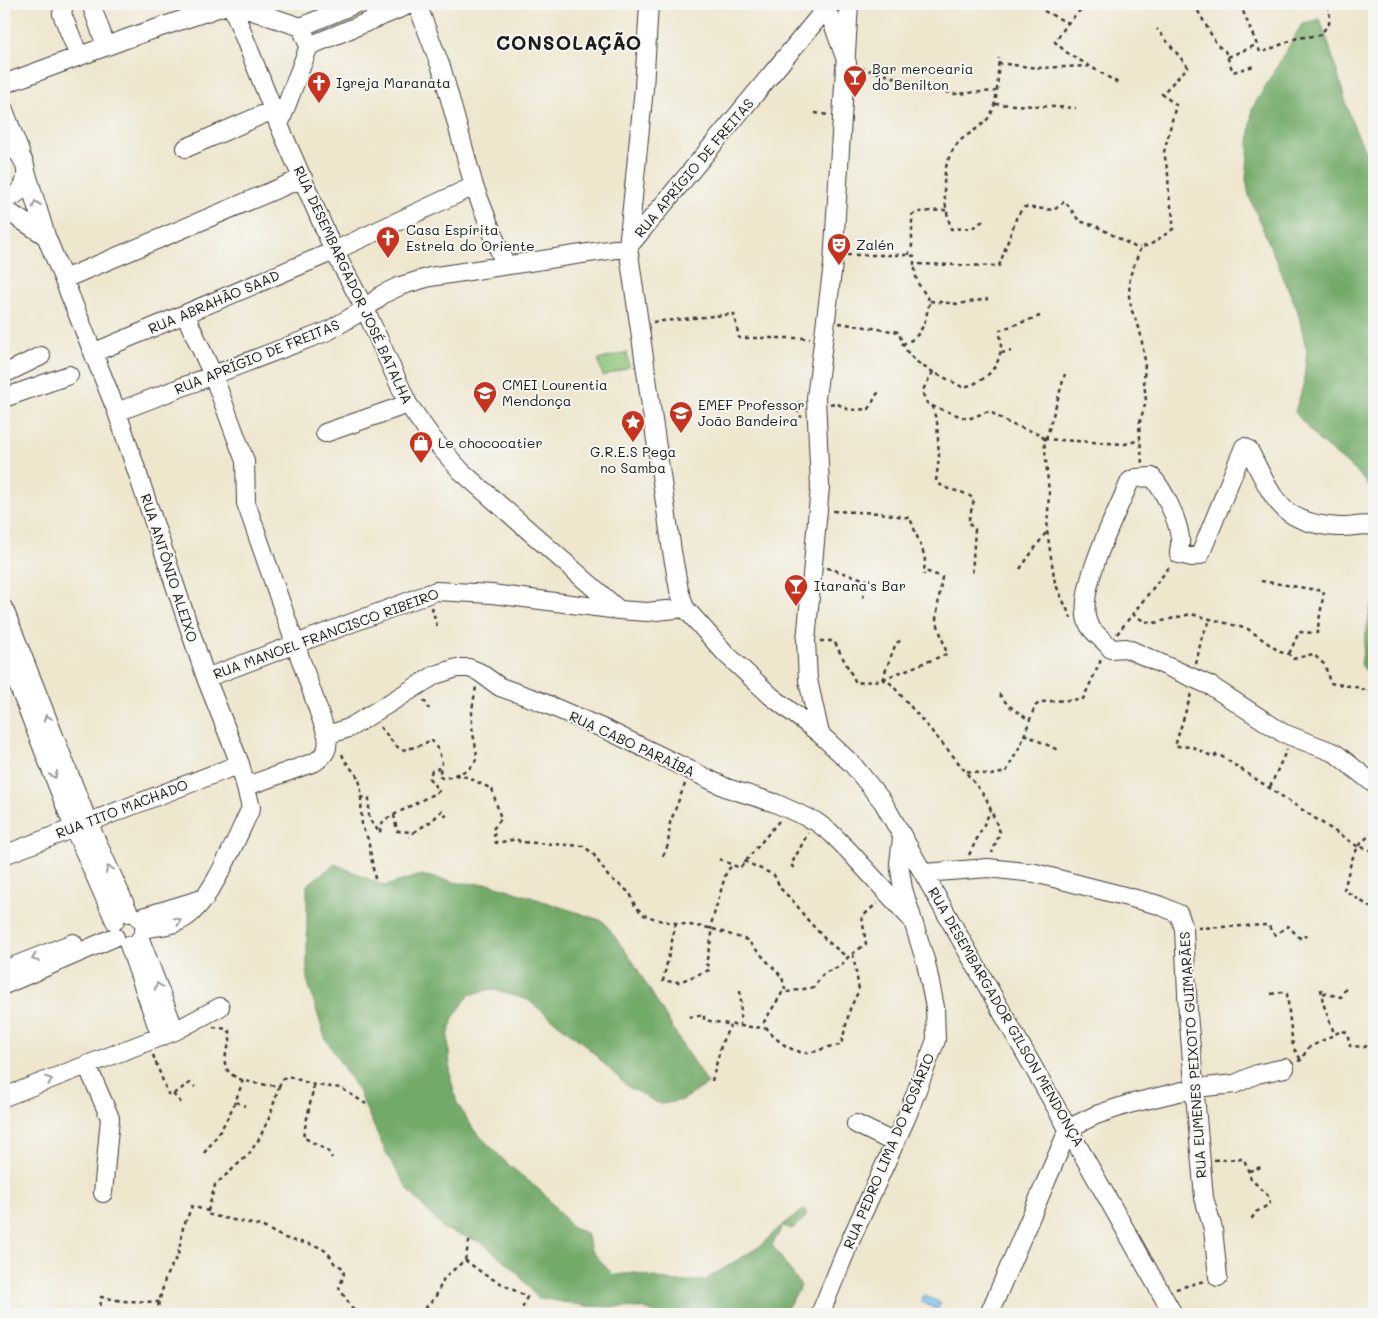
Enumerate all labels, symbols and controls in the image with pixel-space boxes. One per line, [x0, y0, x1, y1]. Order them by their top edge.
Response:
district label: CONSOLAÇÃO [496, 30, 642, 55]
place label: Bar mercearia do Benilton [872, 59, 973, 94]
bar icon: Bar mercearia do Benilton [842, 64, 868, 98]
church icon: Igreja Maranata [306, 70, 332, 104]
place label: Igreja Maranata [336, 73, 451, 92]
street label: RUA APRÍGIO DE FREITAS [630, 94, 758, 241]
street label: RUA DESEMBARGADOR JOSÉ BATALHA [290, 163, 417, 407]
one-way arrow [32, 200, 42, 208]
place label: Casa Espírita Estrela do Oriente [406, 220, 535, 255]
church icon: Casa Espírita Estrela do Oriente [375, 225, 401, 259]
theatre icon: Zalén [826, 232, 852, 266]
place label: Zalén [856, 235, 894, 254]
street label: RUA ABRAHÃO SAAD [145, 265, 282, 338]
street label: RUA APRÍGIO DE FREITAS [172, 315, 342, 398]
place label: CMEI Lourentia Mendonça [502, 375, 608, 410]
school or university icon: CMEI Lourentia Mendonça [472, 380, 498, 414]
place label: EMEF Professor João Bandeira [698, 395, 804, 430]
school or university icon: EMEF Professor João Bandeira [668, 400, 694, 434]
place icon: G.R.E.S Pega no Samba [620, 409, 646, 443]
shop icon: Le chococatier [408, 430, 434, 464]
place label: Le chococatier [438, 433, 543, 452]
place label: G.R.E.S Pega no Samba [590, 442, 676, 477]
street label: RUA ANTÔNIO ALEIXO [136, 491, 202, 644]
bar icon: Itarana's Bar [783, 573, 809, 607]
place label: Itarana's Bar [814, 576, 906, 595]
street label: RUA MANOEL FRANCISCO RIBEIRO [210, 584, 441, 683]
street label: RUA CABO PARAÍBA [566, 706, 698, 781]
one-way arrow [43, 715, 53, 723]
one-way arrow [48, 771, 58, 779]
street label: RUA TITO MACHADO [53, 775, 191, 843]
one-way arrow [104, 865, 115, 874]
street label: RUA DESEMBARGADOR GILSON MENDONÇA [924, 884, 1089, 1150]
one-way arrow [173, 916, 182, 927]
street label: RUA EUMENES PEIXOTO GUIMARÃES [1174, 931, 1211, 1179]
one-way arrow [31, 952, 40, 962]
one-way arrow [154, 982, 164, 991]
street label: RUA PEDRO LIMA DO ROSÁRIO [839, 1050, 939, 1252]
one-way arrow [44, 1075, 53, 1086]

